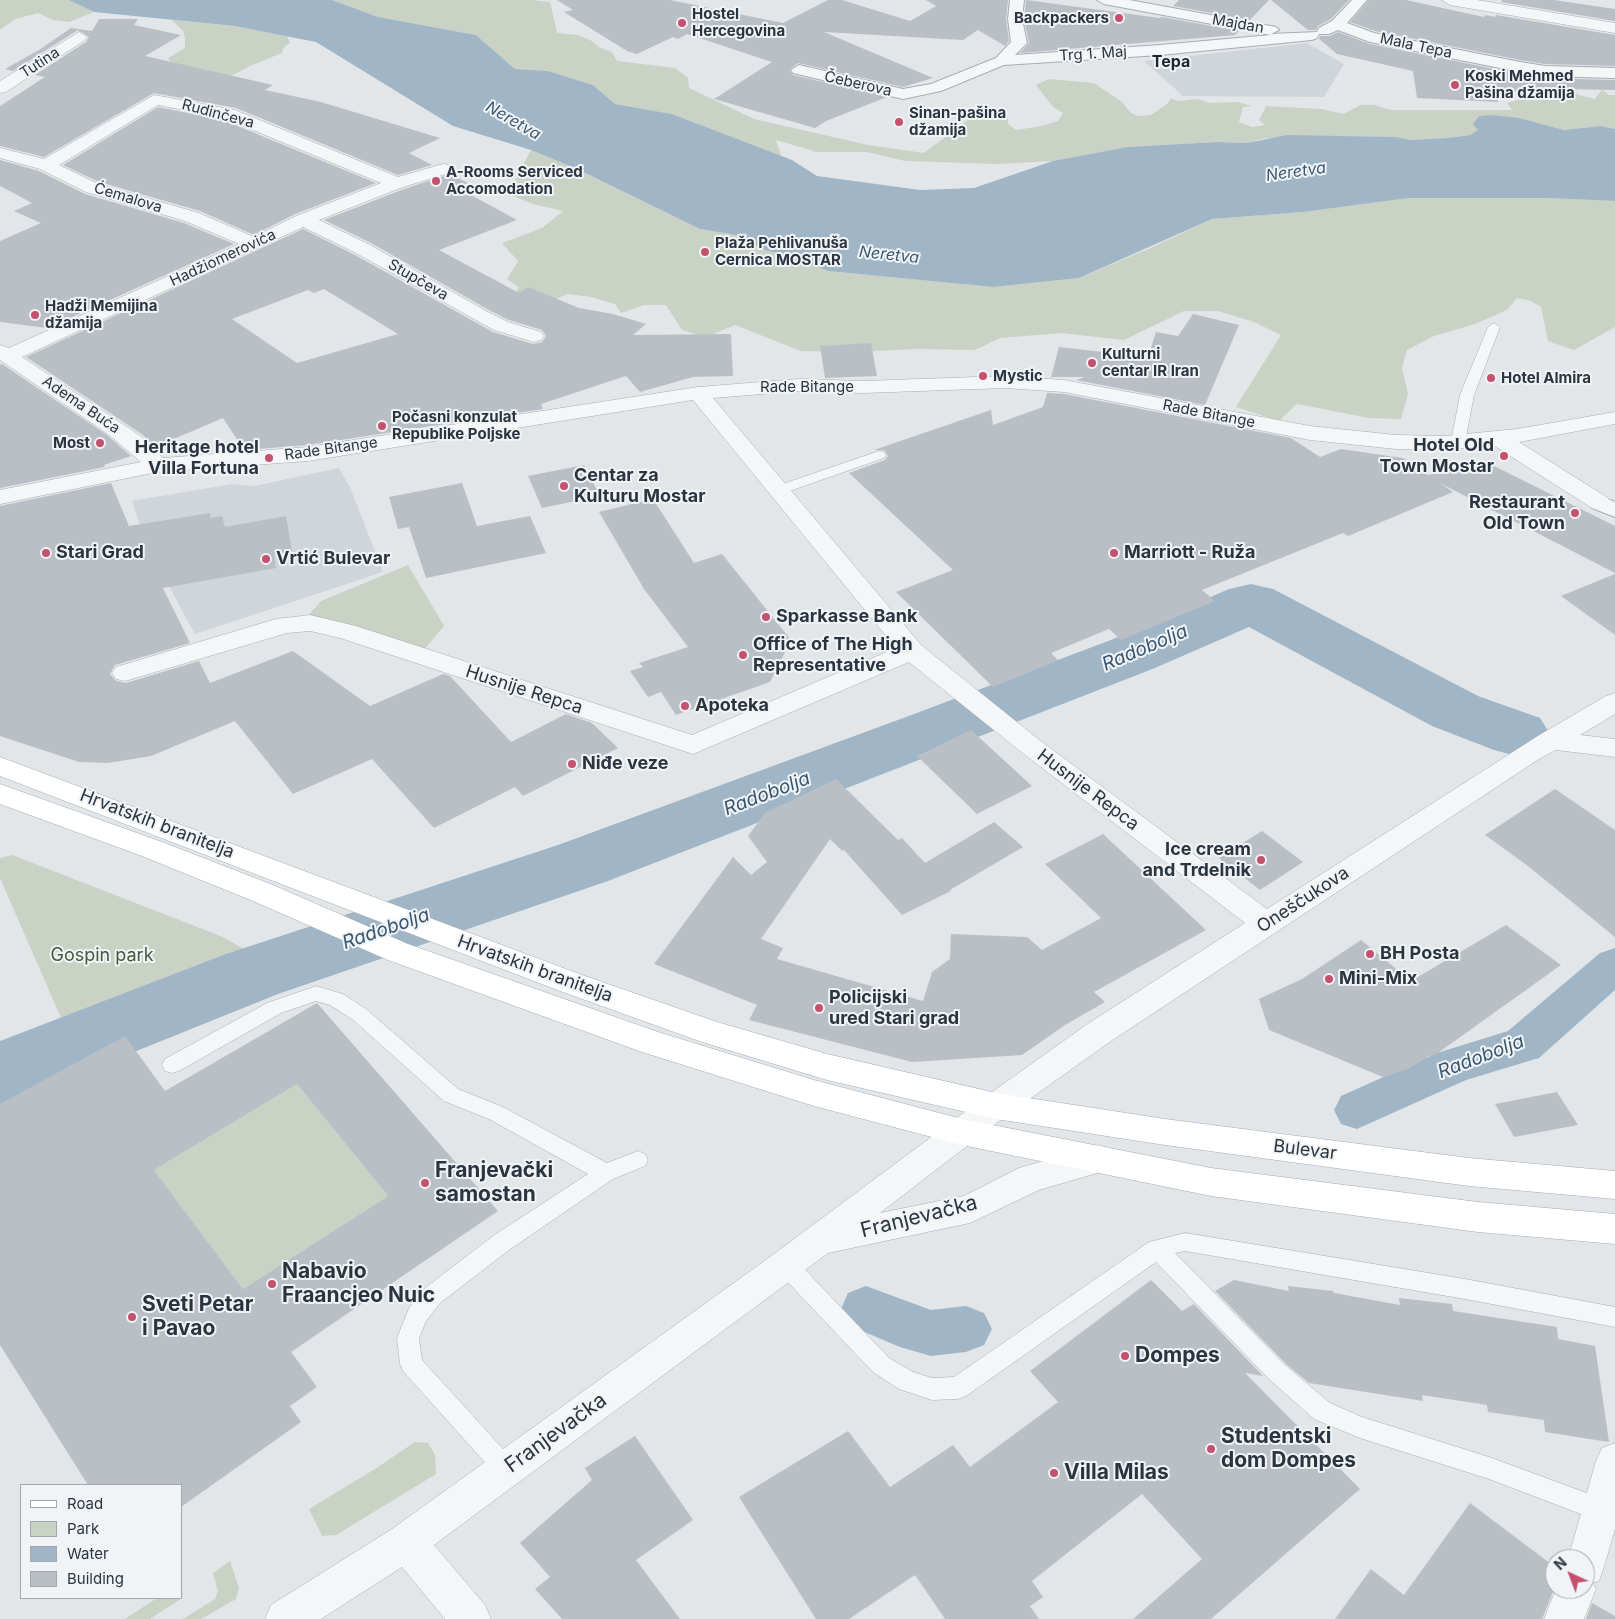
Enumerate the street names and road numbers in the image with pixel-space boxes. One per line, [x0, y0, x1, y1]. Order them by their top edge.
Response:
street label: Majdan [1211, 11, 1265, 37]
street label: Mala Tepa [1378, 30, 1454, 62]
street label: Trg 1. Maj [1059, 43, 1127, 65]
street label: Tutina [17, 44, 63, 82]
street label: Čeberova [823, 68, 893, 100]
street label: Rudinčeva [180, 96, 256, 132]
street label: Ćemalova [92, 179, 164, 217]
street label: Hadžiomerovića [167, 226, 279, 290]
street label: Stupčeva [385, 256, 451, 304]
street label: Adema Buća [39, 372, 123, 438]
street label: Rade Bitange [760, 378, 854, 396]
street label: Rade Bitange [1161, 396, 1257, 432]
street label: Rade Bitange [283, 434, 379, 464]
street label: Husnije Repca [463, 661, 585, 719]
street label: Husnije Repca [1033, 745, 1143, 835]
street label: Hrvatskih branitelja [77, 785, 237, 863]
street label: Oneščukova [1253, 862, 1353, 938]
street label: Hrvatskih branitelja [454, 931, 616, 1007]
street label: Bulevar [1272, 1135, 1338, 1165]
street label: Franjevačka [858, 1190, 980, 1244]
street label: Franjevačka [500, 1388, 612, 1478]

